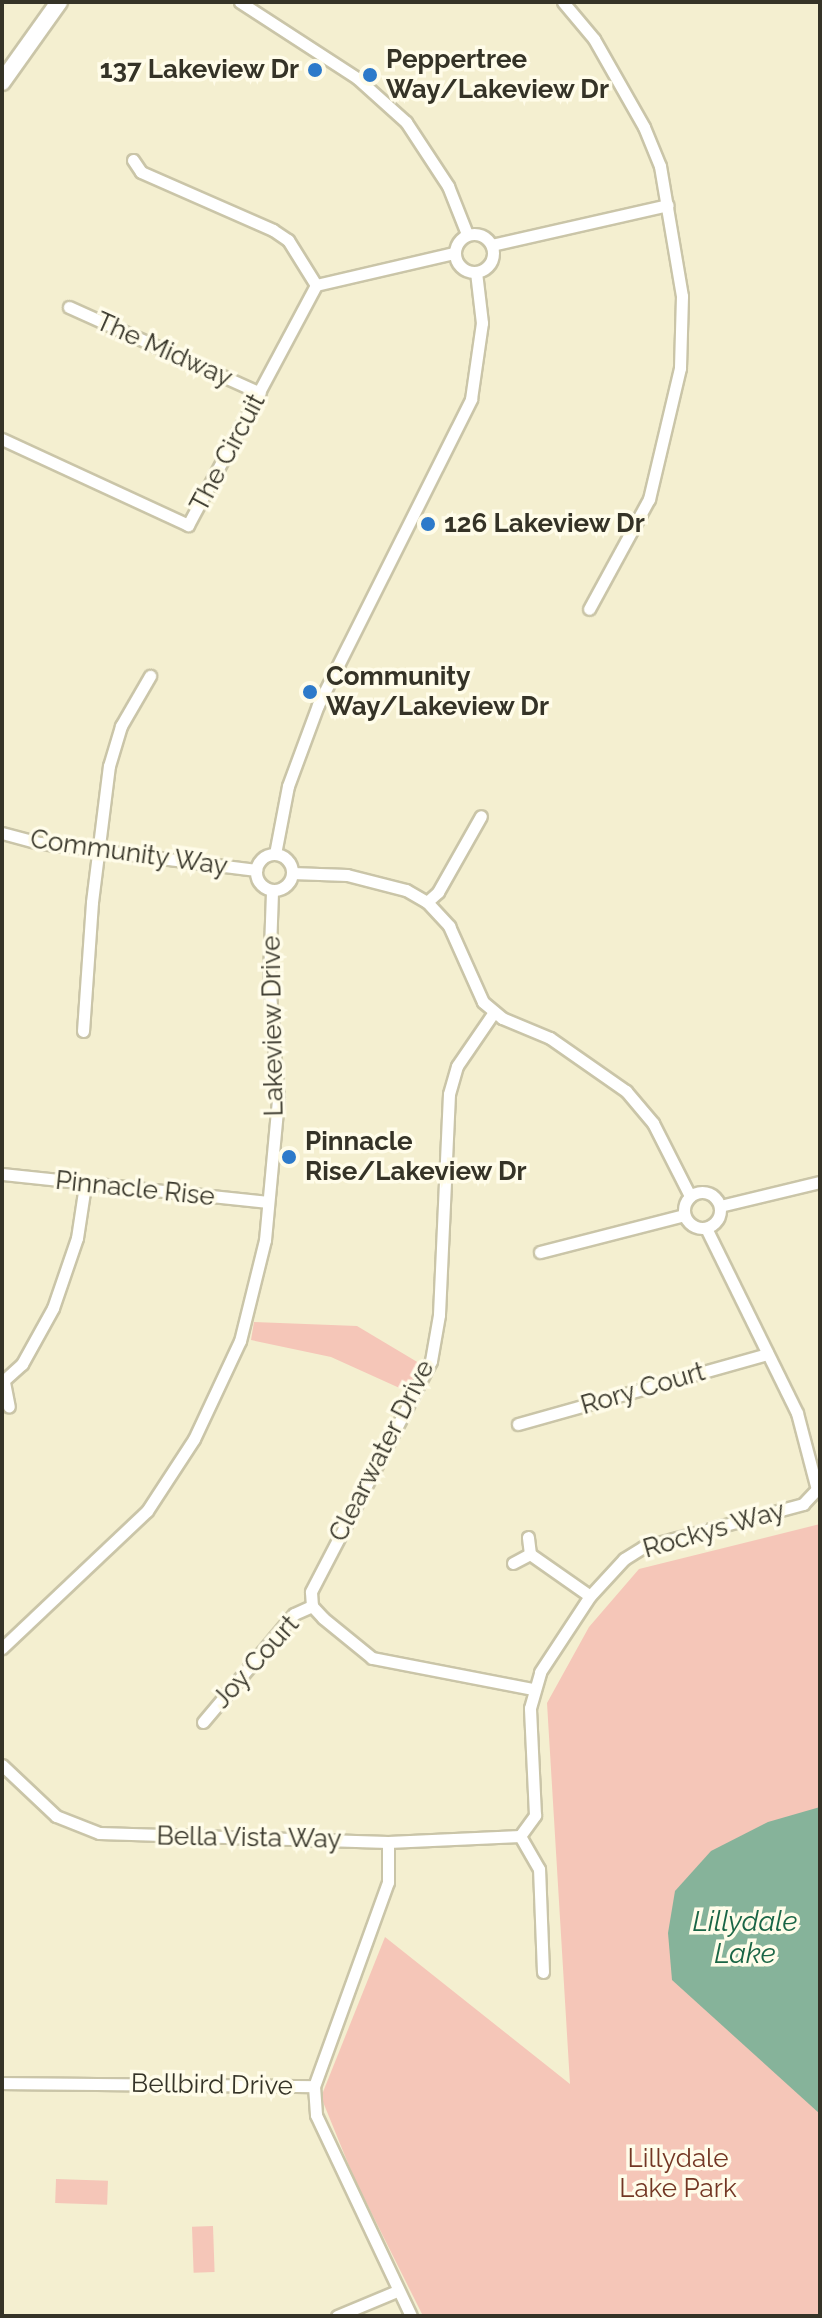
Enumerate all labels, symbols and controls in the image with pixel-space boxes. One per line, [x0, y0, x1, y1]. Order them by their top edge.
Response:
place label: Peppertree Way/Lakeview Dr [386, 44, 610, 106]
place label: 137 Lakeview Dr [99, 54, 299, 86]
marker: 137 Lakeview Dr [306, 61, 324, 79]
marker: Peppertree Way/Lakeview Dr [361, 66, 379, 84]
street label: The Midway [91, 306, 237, 394]
street label: The Circuit [184, 389, 272, 517]
place label: 126 Lakeview Dr [444, 508, 645, 540]
marker: 126 Lakeview Dr [419, 515, 437, 533]
place label: Community Way/Lakeview Dr [326, 661, 550, 722]
marker: Community Way/Lakeview Dr [301, 683, 319, 701]
street label: Community Way [28, 824, 230, 882]
street label: Lakeview Drive [256, 935, 290, 1117]
place label: Pinnacle Rise/Lakeview Dr [305, 1126, 527, 1188]
marker: Pinnacle Rise/Lakeview Dr [280, 1148, 298, 1166]
street label: Pinnacle Rise [54, 1165, 216, 1213]
street label: Clearwater Drive [323, 1355, 441, 1547]
street label: Rory Court [577, 1356, 709, 1422]
street label: Rockys Way [639, 1495, 789, 1565]
street label: Joy Court [206, 1609, 306, 1715]
street label: Bella Vista Way [155, 1821, 343, 1855]
water label: Lillydale Lake [693, 1905, 797, 1971]
street label: Bellbird Drive [131, 2068, 293, 2102]
park label: Lillydale Lake Park [619, 2143, 737, 2204]

